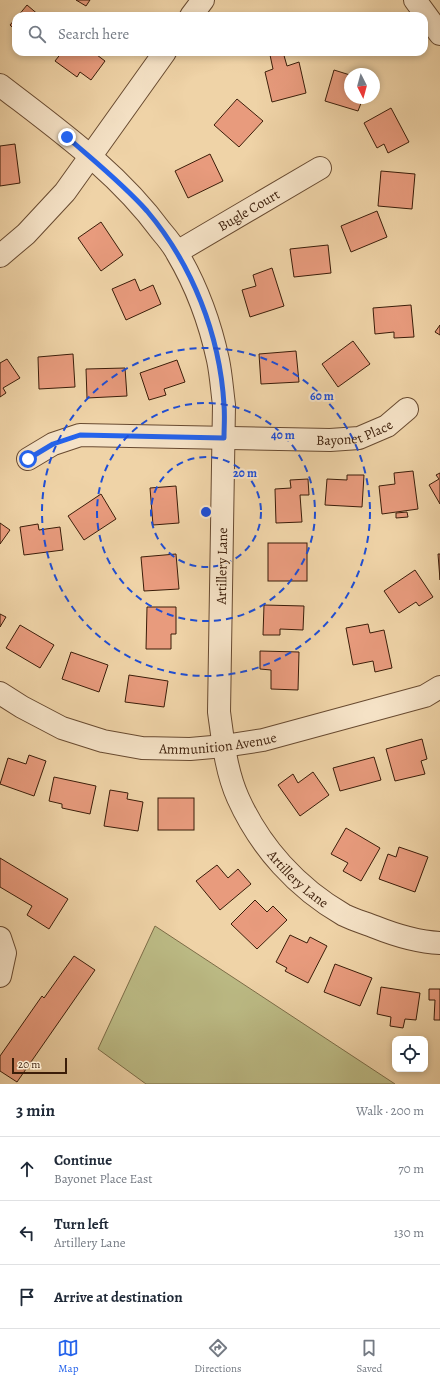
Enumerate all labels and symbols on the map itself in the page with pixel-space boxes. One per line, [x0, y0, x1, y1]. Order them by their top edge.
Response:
north arrow [344, 68, 380, 104]
route end [58, 128, 76, 146]
street label: Bugle Court [214, 184, 283, 235]
text: 60 m [310, 388, 334, 404]
street label: Bayonet Place [316, 415, 397, 450]
text: 40 m [271, 427, 295, 443]
route start [19, 450, 37, 468]
text: 20 m [233, 465, 257, 481]
centre of rings [199, 505, 213, 519]
street label: Artillery Lane [212, 527, 232, 606]
street label: Ammunition Avenue [158, 727, 279, 759]
street label: Artillery Lane [263, 845, 332, 912]
scale bar [12, 1056, 67, 1075]

